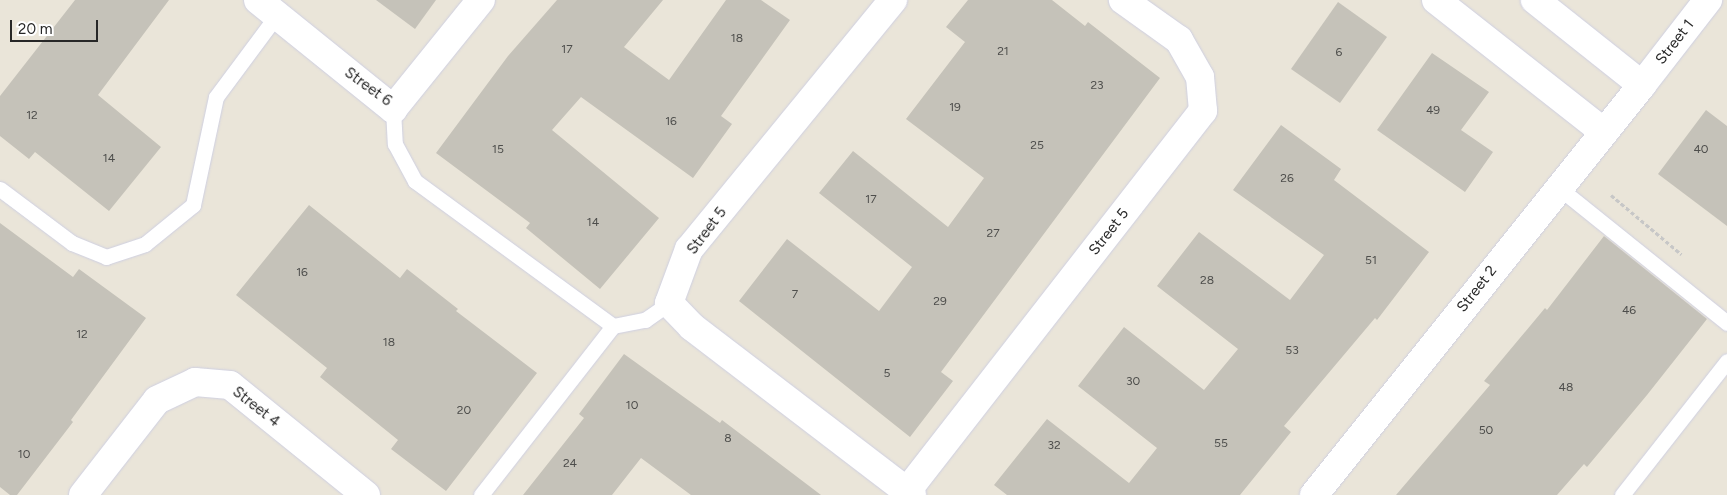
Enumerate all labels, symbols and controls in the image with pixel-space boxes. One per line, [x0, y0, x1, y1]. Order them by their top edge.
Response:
scale bar [12, 10, 100, 42]
street label: Street 1 [1652, 16, 1698, 68]
text: 20 m [18, 20, 52, 38]
house number: 18 [731, 32, 743, 46]
house number: 17 [561, 43, 573, 57]
house number: 21 [997, 45, 1009, 59]
house number: 6 [1336, 46, 1342, 60]
street label: Street 6 [341, 64, 395, 110]
house number: 23 [1090, 79, 1104, 93]
house number: 19 [949, 101, 961, 115]
house number: 49 [1426, 104, 1440, 118]
house number: 12 [26, 109, 38, 123]
house number: 16 [665, 115, 677, 129]
house number: 25 [1030, 139, 1044, 153]
house number: 15 [492, 143, 504, 157]
house number: 40 [1693, 143, 1709, 157]
house number: 14 [103, 152, 115, 166]
house number: 26 [1280, 172, 1294, 186]
house number: 17 [865, 193, 877, 207]
street label: Street 5 [683, 204, 731, 258]
street label: Street 5 [1085, 205, 1133, 259]
house number: 14 [587, 216, 599, 230]
house number: 27 [986, 227, 1000, 241]
house number: 51 [1365, 254, 1377, 268]
street label: Street 2 [1453, 262, 1501, 316]
house number: 16 [296, 266, 308, 280]
house number: 28 [1200, 274, 1214, 288]
house number: 7 [792, 288, 798, 302]
house number: 29 [933, 295, 947, 309]
house number: 46 [1622, 304, 1636, 318]
house number: 12 [76, 328, 88, 342]
house number: 18 [383, 336, 395, 350]
house number: 53 [1285, 344, 1299, 358]
house number: 5 [884, 367, 890, 381]
house number: 30 [1126, 375, 1140, 389]
house number: 48 [1559, 381, 1573, 395]
street label: Street 4 [229, 383, 283, 431]
house number: 10 [626, 399, 638, 413]
house number: 20 [457, 404, 471, 418]
house number: 50 [1479, 424, 1493, 438]
house number: 8 [724, 432, 732, 446]
house number: 55 [1214, 437, 1228, 451]
house number: 32 [1047, 439, 1061, 453]
house number: 10 [18, 448, 30, 462]
house number: 24 [563, 457, 577, 471]

